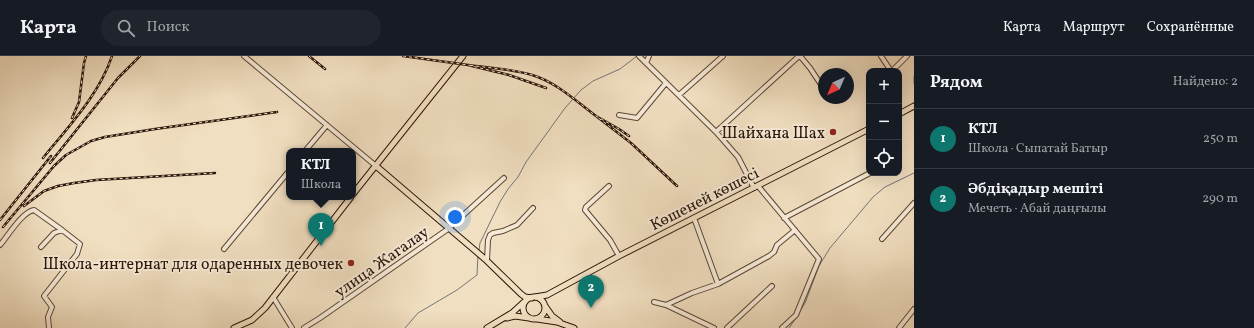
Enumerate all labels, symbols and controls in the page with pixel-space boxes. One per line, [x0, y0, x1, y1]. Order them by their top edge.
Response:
search box [101, 10, 381, 46]
text: Карта [20, 15, 77, 41]
icon: search [115, 17, 137, 39]
text: Поиск [147, 17, 190, 38]
text: Карта [1003, 18, 1041, 37]
text: Маршрут [1063, 18, 1125, 37]
text: Сохранённые [1147, 18, 1234, 37]
north arrow [818, 68, 854, 104]
map controls [866, 68, 902, 176]
button: + [866, 68, 902, 104]
text: Рядом [930, 71, 983, 94]
text: Найдено: 2 [1173, 73, 1238, 91]
button: − [866, 104, 902, 140]
text: КТЛ [968, 119, 998, 140]
place label: Шайхана Шах [722, 123, 825, 145]
marker: Шайхана Шах [828, 127, 838, 137]
text: 1 [940, 130, 946, 148]
text: 250 m [1203, 130, 1238, 148]
button: locate [866, 140, 902, 176]
text: Школа · Сыпатай Батыр [968, 140, 1108, 158]
popup [286, 148, 356, 200]
text: КТЛ [301, 155, 330, 176]
street label: Көшеней көшесі [647, 163, 763, 237]
text: Школа [301, 176, 341, 194]
text: Әбдіқадыр мешіті [968, 179, 1104, 200]
text: 2 [940, 190, 946, 208]
text: 290 m [1202, 190, 1238, 208]
text: Мечеть · Абай даңғылы [968, 200, 1106, 218]
your location [445, 207, 465, 227]
pin: 1 [308, 213, 334, 246]
street label: улица Жагалау [330, 222, 434, 303]
place label: Школа-интернат для одаренных девочек [43, 254, 343, 276]
marker: Школа-интернат для одаренных девочек [346, 258, 356, 268]
pin: 2 [578, 275, 604, 308]

